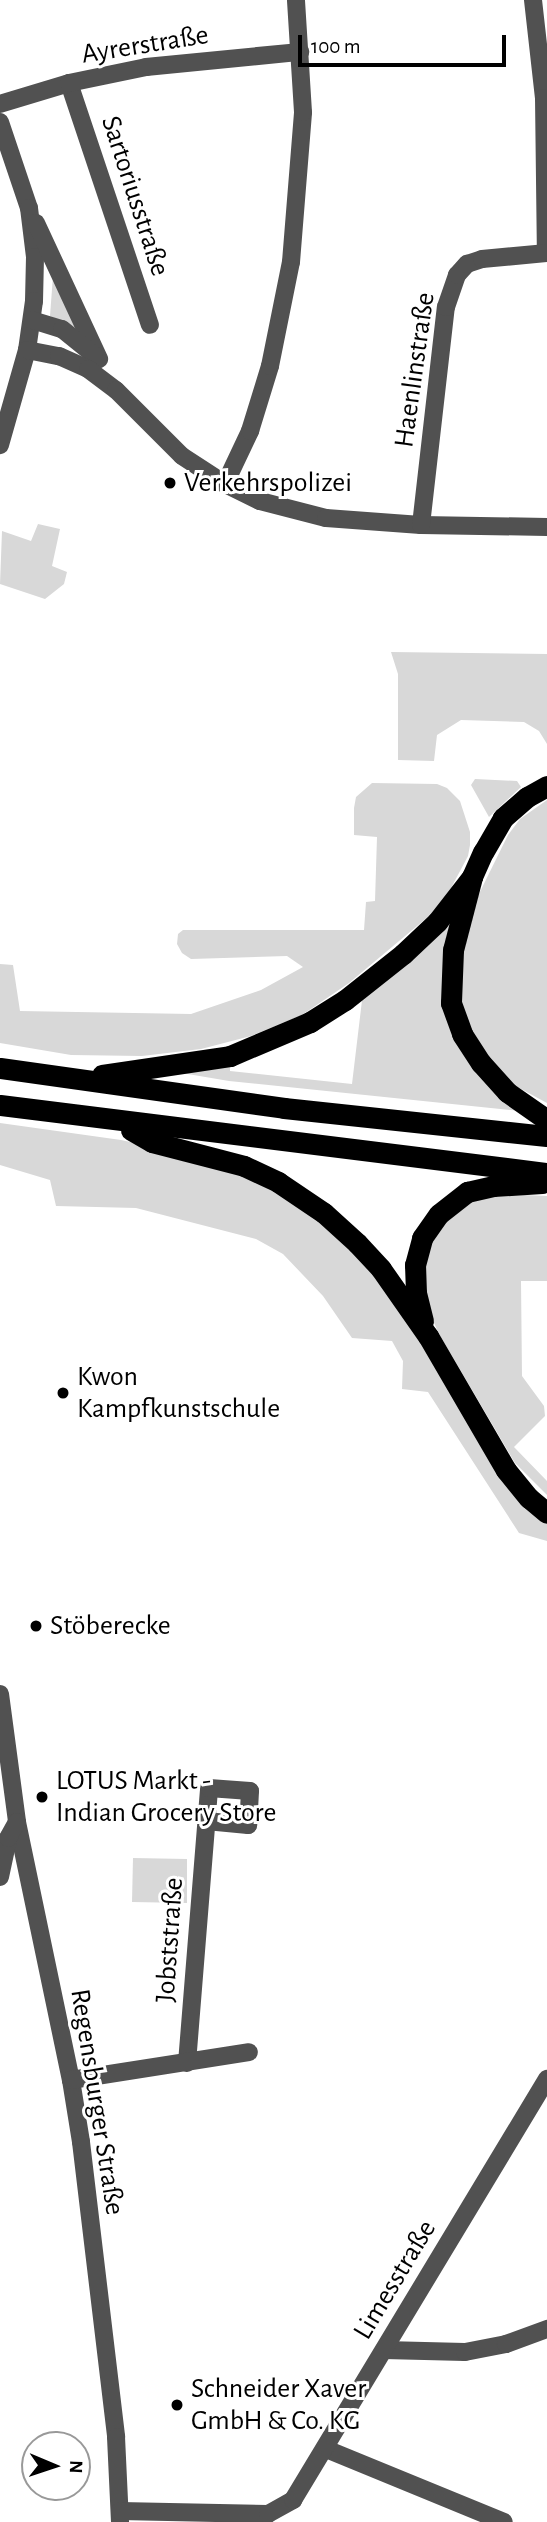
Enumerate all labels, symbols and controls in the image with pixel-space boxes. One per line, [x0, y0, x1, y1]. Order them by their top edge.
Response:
street label: Ayrerstraße [79, 18, 211, 72]
scale bar [302, 21, 510, 65]
text: 100 m [311, 36, 361, 57]
street label: Sartoriusstraße [93, 112, 177, 280]
street label: Haenlinstraße [387, 290, 443, 450]
place label: Verkehrspolizei [184, 466, 352, 500]
marker: Verkehrspolizei [162, 475, 178, 491]
place label: Kwon Kampfkunstschule [77, 1360, 280, 1426]
marker: Kwon Kampfkunstschule [55, 1385, 71, 1401]
place label: Stöberecke [50, 1609, 171, 1643]
marker: Stöberecke [28, 1618, 44, 1634]
place label: LOTUS Markt - Indian Grocery Store [56, 1764, 276, 1830]
marker: LOTUS Markt - Indian Grocery Store [34, 1789, 50, 1805]
street label: Jobststraße [149, 1876, 191, 2004]
street label: Regensburger Straße [63, 1987, 131, 2217]
street label: Limesstraße [346, 2214, 444, 2346]
place label: Schneider Xaver GmbH & Co. KG [191, 2372, 366, 2438]
marker: Schneider Xaver GmbH & Co. KG [169, 2397, 185, 2413]
north arrow [21, 2431, 91, 2501]
text: N [66, 2460, 85, 2474]

